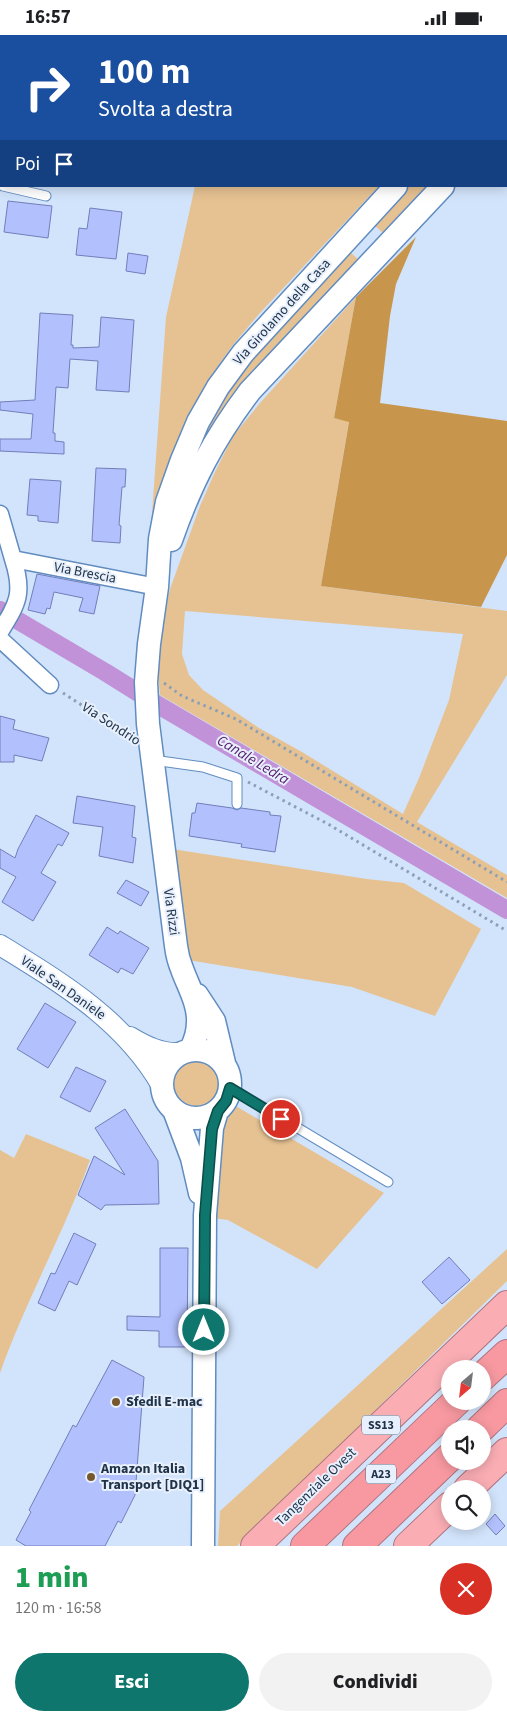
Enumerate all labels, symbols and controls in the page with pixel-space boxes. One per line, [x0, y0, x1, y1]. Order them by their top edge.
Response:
text: 16:57 [25, 4, 71, 31]
text: 100 m [98, 47, 190, 97]
icon: right [15, 55, 80, 120]
text: Svolta a destra [98, 93, 233, 125]
icon: arrive [50, 150, 78, 178]
text: Poi [15, 151, 40, 178]
street label: Via Girolamo della Casa [229, 254, 335, 370]
street label: Via Brescia [52, 557, 118, 589]
street label: Via Sondrio [77, 697, 145, 751]
water label: Canale Ledra [213, 730, 293, 790]
street label: Via Rizzi [158, 887, 184, 937]
street label: Viale San Daniele [16, 951, 110, 1025]
pin [260, 1098, 302, 1140]
icon: arrive [267, 1105, 295, 1133]
position arrow [177, 1303, 229, 1355]
north arrow [441, 1360, 491, 1410]
map controls [441, 1360, 491, 1530]
place label: Sfedil E-mac [126, 1392, 203, 1412]
marker: Sfedil E-mac [110, 1396, 122, 1408]
road number: SS13 [362, 1415, 400, 1435]
button: sound [441, 1420, 491, 1470]
street label: Tangenziale Ovest [271, 1443, 361, 1531]
place label: Amazon Italia Transport [DIQ1] [100, 1459, 204, 1495]
road number: A23 [366, 1465, 396, 1483]
marker: Amazon Italia Transport [DIQ1] [85, 1471, 97, 1483]
button: search [441, 1480, 491, 1530]
text: 1 min [15, 1556, 89, 1599]
button: close [440, 1563, 492, 1615]
text: 120 m · 16:58 [15, 1597, 102, 1619]
button: Esci [15, 1653, 249, 1711]
button: Condividi [259, 1653, 492, 1711]

